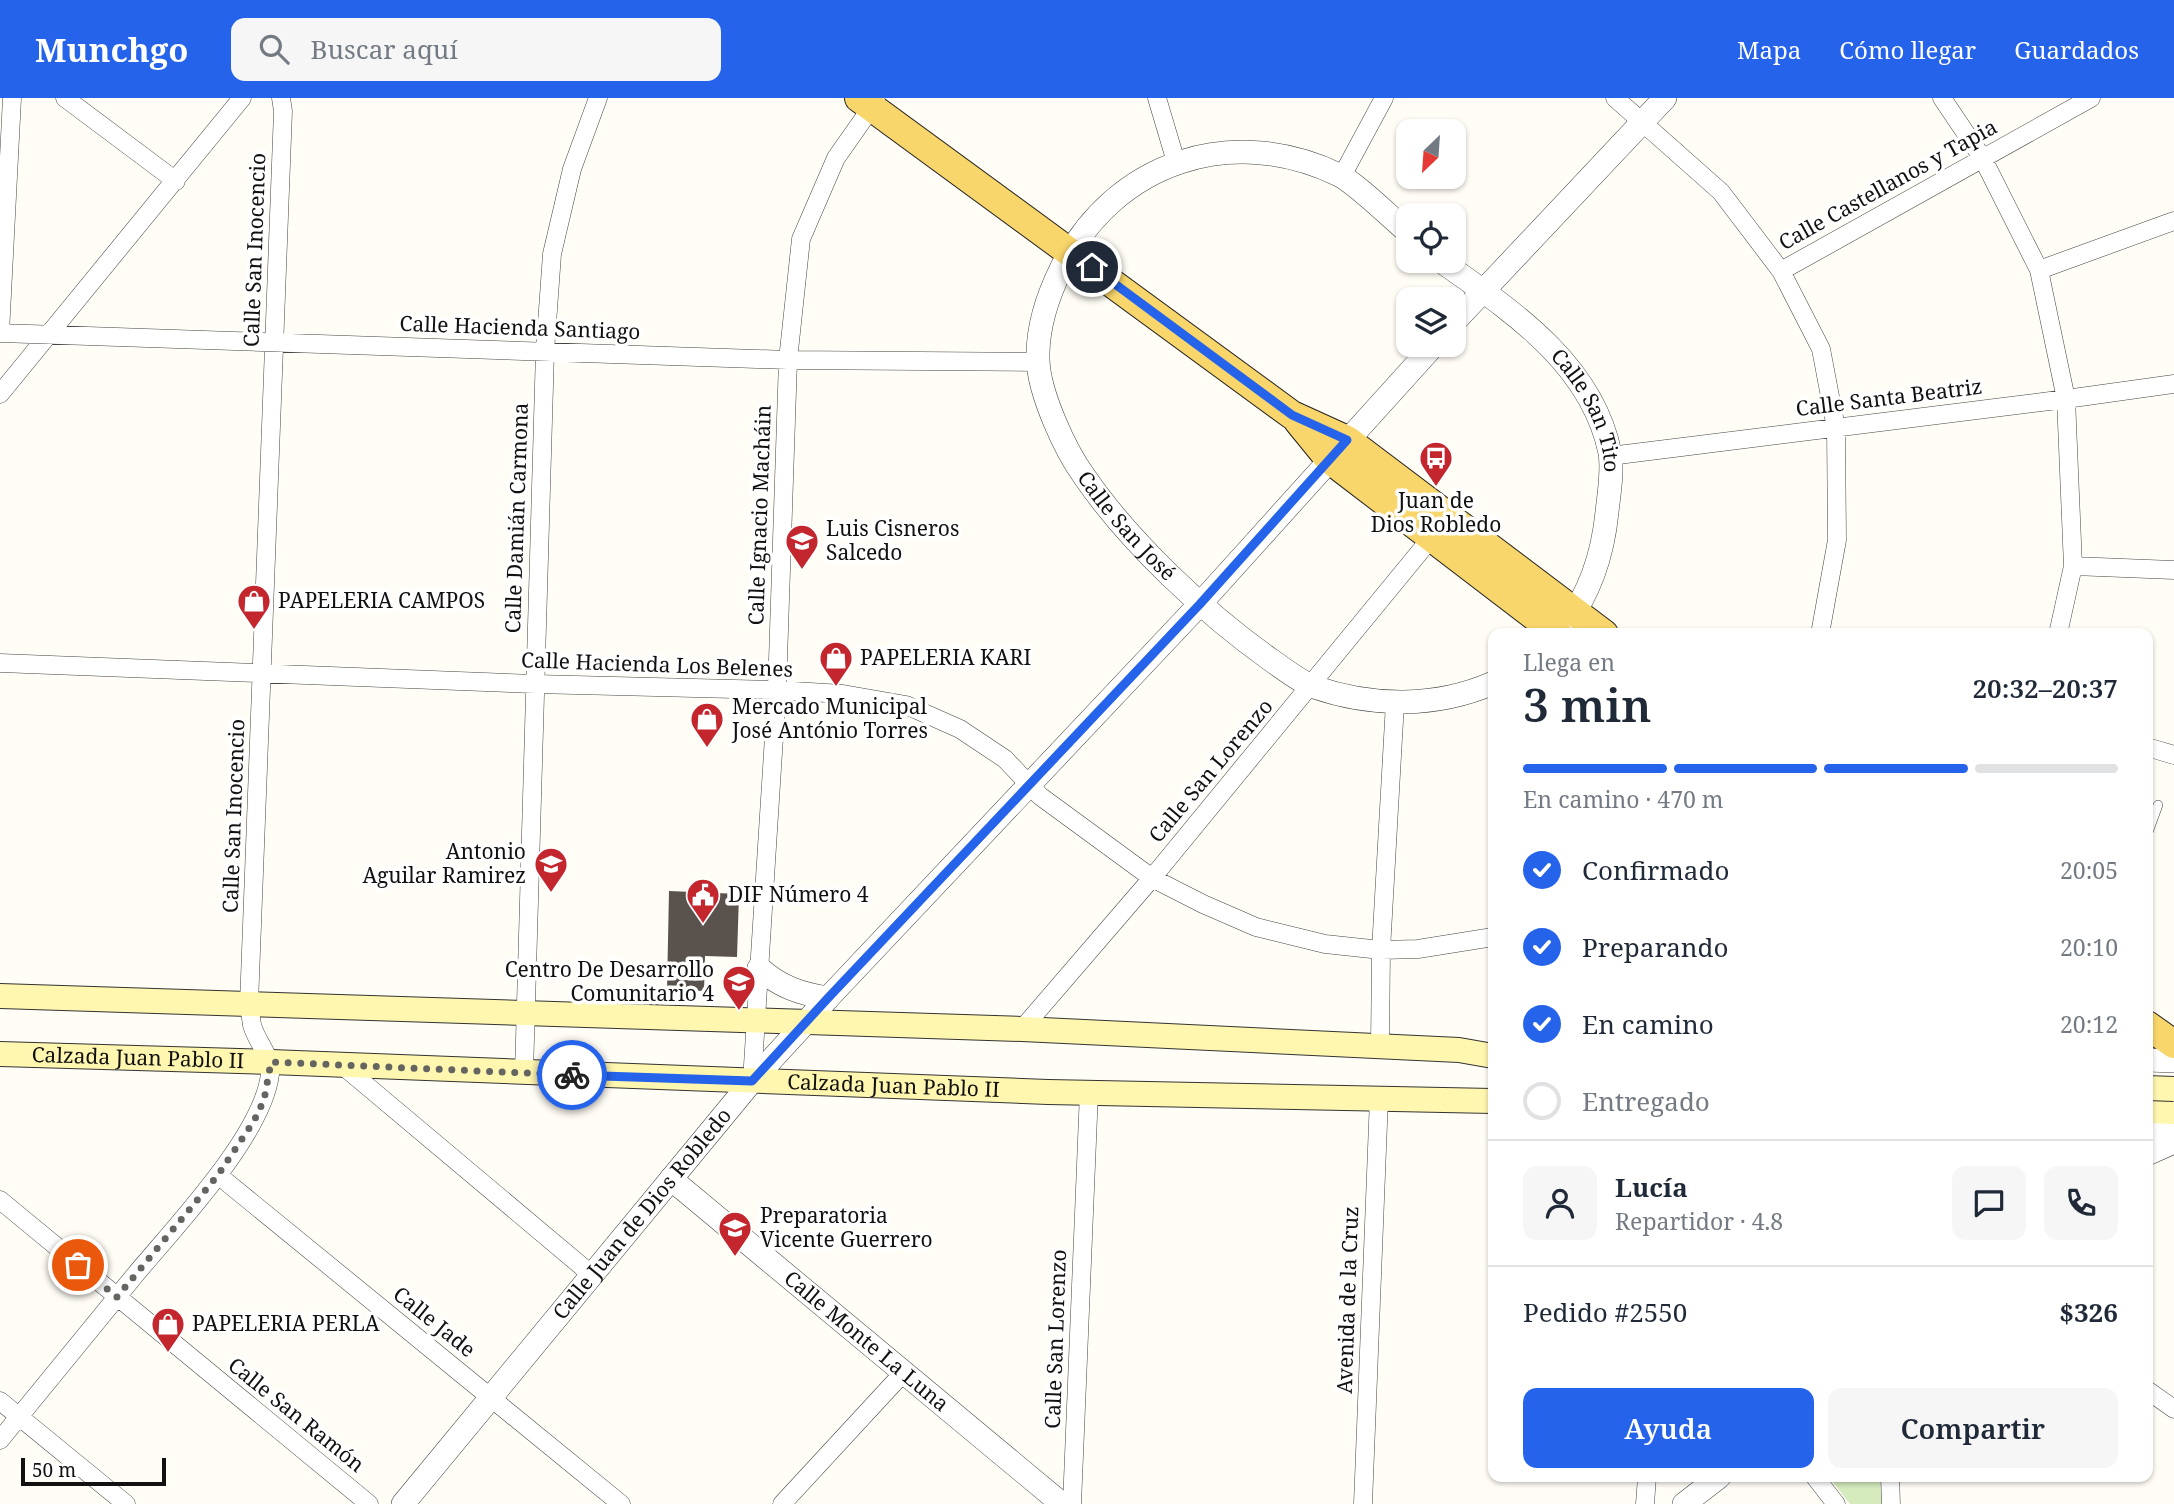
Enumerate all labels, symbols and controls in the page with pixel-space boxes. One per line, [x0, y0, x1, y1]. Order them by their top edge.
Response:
search box [231, 18, 721, 81]
text: Munchgo [35, 27, 189, 72]
icon: search [255, 30, 293, 68]
text: Buscar aquí [311, 31, 458, 67]
text: Mapa [1737, 33, 1801, 66]
text: Cómo llegar [1839, 33, 1976, 66]
text: Guardados [2014, 33, 2139, 66]
street label: Calle Castellanos y Tapia [1773, 112, 2002, 256]
north arrow [1396, 119, 1466, 189]
map controls [1396, 119, 1466, 357]
street label: Calle San Inocencio [237, 152, 271, 348]
button: locate [1396, 203, 1466, 273]
pin [1062, 237, 1122, 297]
icon: home [1073, 248, 1111, 286]
button: layers [1396, 287, 1466, 357]
street label: Calle Hacienda Santiago [399, 309, 641, 345]
street label: Calle San Tito [1545, 342, 1626, 472]
street label: Calle Santa Beatriz [1794, 372, 1984, 422]
street label: Calle Damián Carmona [498, 402, 534, 634]
street label: Calle Ignacio Macháin [741, 404, 777, 626]
bus stop icon: Juan de Dios Robledo [1417, 439, 1455, 488]
street label: Calle San José [1072, 465, 1182, 586]
place label: Juan de Dios Robledo [1371, 486, 1501, 538]
place label: Luis Cisneros Salcedo [826, 514, 959, 566]
school or university icon: Luis Cisneros Salcedo [783, 522, 821, 571]
shop icon: PAPELERIA CAMPOS [235, 582, 273, 631]
place label: PAPELERIA CAMPOS [278, 586, 485, 614]
shop icon: PAPELERIA KARI [817, 639, 855, 688]
place label: PAPELERIA KARI [860, 643, 1031, 671]
street label: Calle Hacienda Los Belenes [521, 645, 793, 683]
text: Llega en [1523, 646, 1615, 678]
text: 20:32–20:37 [1972, 670, 2118, 706]
text: 3 min [1523, 673, 1651, 735]
place label: Mercado Municipal José António Torres [731, 692, 928, 744]
street label: Calle San Lorenzo [1142, 693, 1279, 848]
shop icon: Mercado Municipal José António Torres [688, 700, 726, 749]
street label: Calle San Inocencio [216, 718, 250, 914]
text: En camino · 470 m [1523, 783, 1724, 815]
place label: Antonio Aguilar Ramirez [363, 837, 526, 889]
school or university icon: Antonio Aguilar Ramirez [532, 845, 570, 894]
icon: check [1523, 851, 1561, 889]
text: Confirmado [1582, 852, 1729, 888]
text: 20:05 [2060, 854, 2118, 886]
public building icon: DIF Número 4 [684, 876, 722, 925]
place label: DIF Número 4 [728, 880, 869, 908]
icon: check [1523, 928, 1561, 966]
text: Preparando [1582, 929, 1729, 965]
text: 20:10 [2060, 931, 2118, 963]
place label: Centro De Desarrollo Comunitario 4 [505, 955, 714, 1007]
school or university icon: Centro De Desarrollo Comunitario 4 [720, 963, 758, 1012]
icon: check [1523, 1005, 1561, 1043]
text: En camino [1582, 1006, 1714, 1042]
text: 20:12 [2060, 1008, 2118, 1040]
street label: Calzada Juan Pablo II [31, 1040, 245, 1074]
courier [537, 1040, 607, 1110]
icon: bike [553, 1056, 591, 1094]
street label: Calzada Juan Pablo II [787, 1067, 1000, 1103]
text: Entregado [1582, 1083, 1710, 1119]
street label: Calle Juan de Dios Robledo [546, 1102, 737, 1325]
button: person [1523, 1166, 1597, 1240]
button: chat [1952, 1166, 2026, 1240]
button: phone [2044, 1166, 2118, 1240]
text: Lucía [1615, 1169, 1688, 1205]
place label: Preparatoria Vicente Guerrero [760, 1201, 933, 1253]
text: Repartidor · 4.8 [1615, 1205, 1783, 1237]
street label: Avenida de la Cruz [1330, 1206, 1364, 1394]
school or university icon: Preparatoria Vicente Guerrero [716, 1209, 754, 1258]
pin [48, 1235, 108, 1295]
icon: bag [59, 1246, 97, 1284]
street label: Calle San Lorenzo [1038, 1249, 1072, 1429]
street label: Calle Monte La Luna [779, 1264, 955, 1417]
street label: Calle Jade [388, 1280, 481, 1363]
text: Pedido #2550 [1523, 1294, 1687, 1330]
text: $326 [2059, 1294, 2118, 1330]
shop icon: PAPELERIA PERLA [149, 1305, 187, 1354]
place label: PAPELERIA PERLA [192, 1309, 380, 1337]
street label: Calle San Ramón [223, 1351, 371, 1478]
button: Ayuda [1523, 1388, 1814, 1468]
button: Compartir [1828, 1388, 2118, 1468]
scale bar [21, 1455, 166, 1487]
text: 50 m [32, 1457, 76, 1483]

